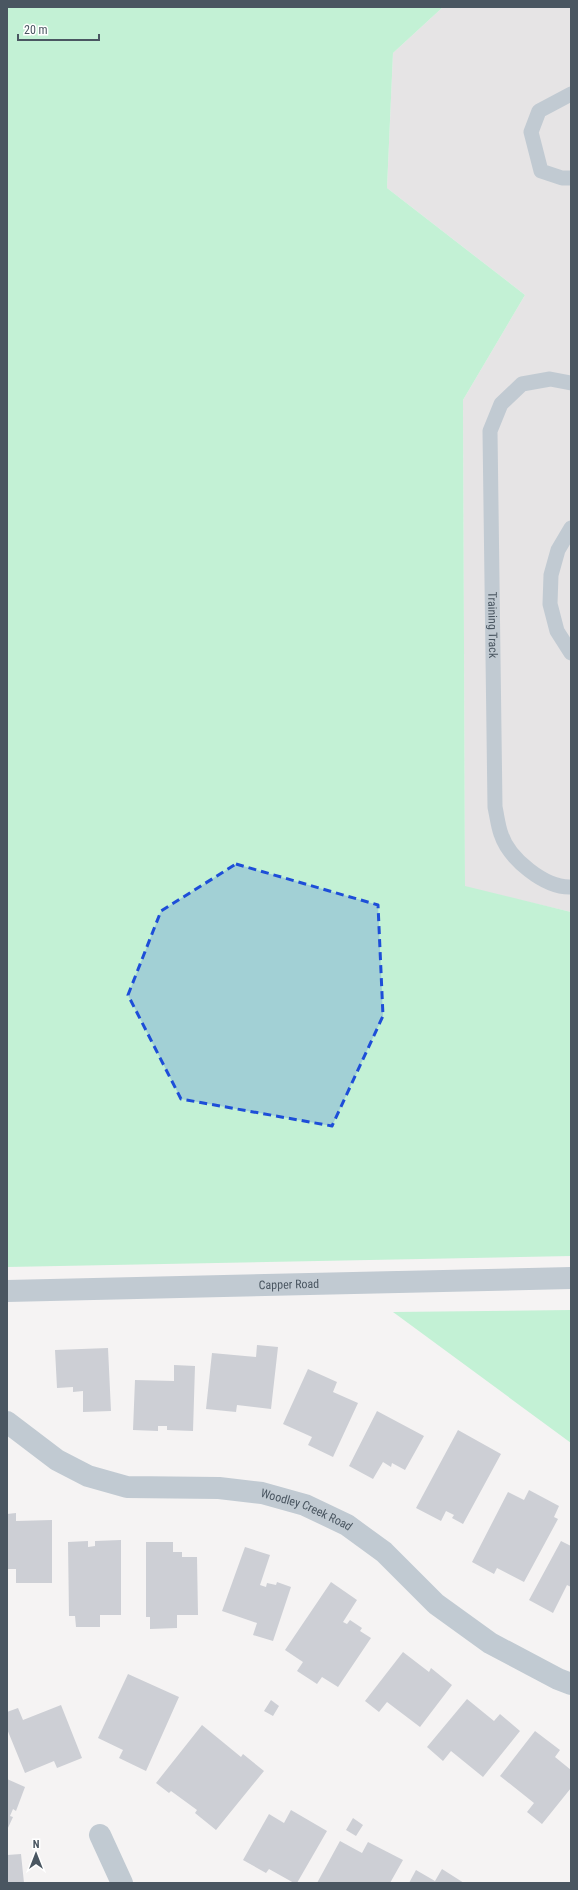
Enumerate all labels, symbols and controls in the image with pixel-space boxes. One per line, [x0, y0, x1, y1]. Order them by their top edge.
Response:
scale bar [18, 16, 99, 42]
text: 20 m [24, 23, 48, 37]
street label: Training Track [485, 592, 500, 659]
street label: Capper Road [258, 1277, 319, 1292]
street label: Woodley Creek Road [259, 1486, 355, 1534]
north arrow [16, 1834, 56, 1874]
text: N [33, 1838, 40, 1851]

